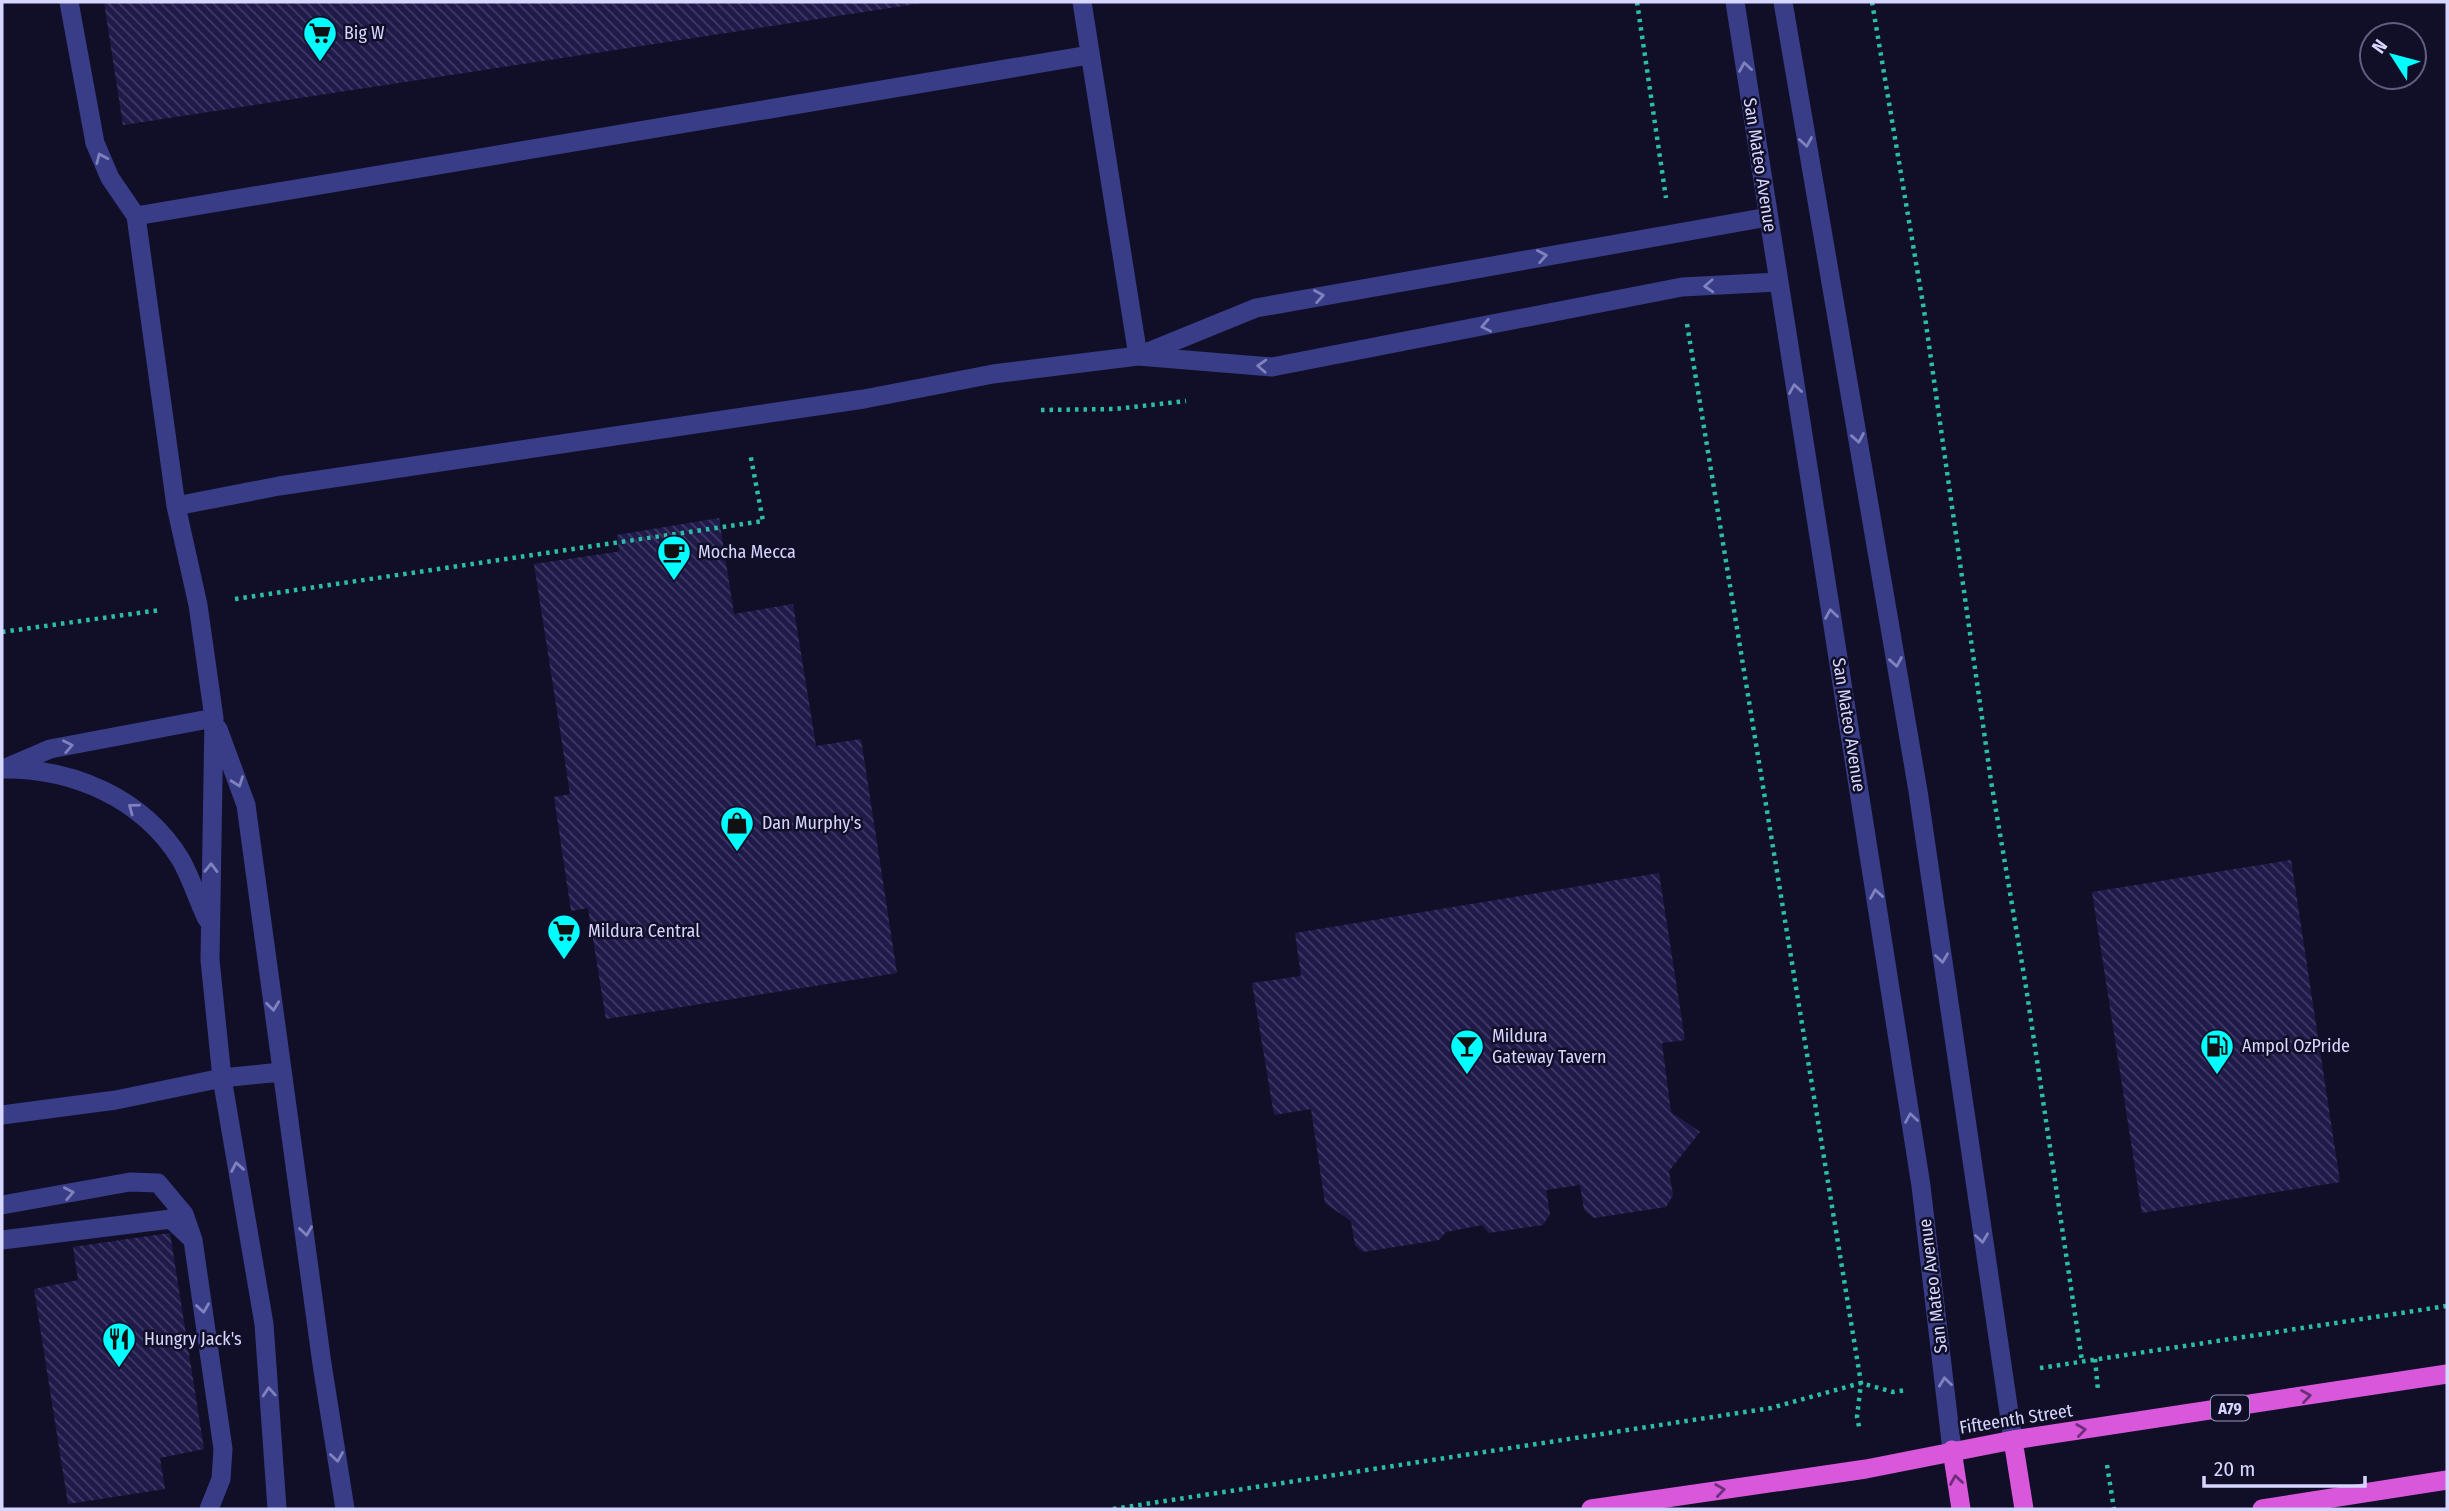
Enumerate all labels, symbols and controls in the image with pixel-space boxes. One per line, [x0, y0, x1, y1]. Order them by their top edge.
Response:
supermarket icon: Big W [301, 14, 339, 63]
north arrow [2358, 21, 2428, 91]
place label: Big W [344, 22, 385, 44]
text: N [2367, 35, 2392, 58]
one-way arrow [1738, 61, 1753, 73]
street label: San Mateo Avenue [1739, 96, 1781, 234]
one-way arrow [1798, 136, 1813, 148]
one-way arrow [95, 153, 109, 165]
one-way arrow [1536, 249, 1548, 264]
one-way arrow [1704, 278, 1715, 293]
one-way arrow [1312, 290, 1324, 305]
one-way arrow [1480, 317, 1492, 332]
one-way arrow [1256, 358, 1267, 373]
one-way arrow [1788, 383, 1803, 395]
one-way arrow [1850, 432, 1865, 444]
cafe icon: Mocha Mecca [655, 533, 693, 582]
place label: Mocha Mecca [698, 541, 796, 563]
one-way arrow [1824, 608, 1839, 619]
street label: San Mateo Avenue [1828, 656, 1870, 794]
one-way arrow [1888, 657, 1903, 668]
one-way arrow [62, 739, 74, 754]
one-way arrow [230, 776, 244, 788]
one-way arrow [129, 803, 141, 816]
shop icon: Dan Murphy's [718, 804, 756, 853]
place label: Dan Murphy's [762, 812, 862, 834]
one-way arrow [203, 862, 218, 873]
one-way arrow [1869, 888, 1884, 900]
supermarket icon: Mildura Central [545, 912, 583, 961]
place label: Mildura Central [588, 920, 700, 942]
one-way arrow [1934, 952, 1949, 963]
one-way arrow [265, 1001, 280, 1012]
place label: Mildura Gateway Tavern [1492, 1025, 1607, 1068]
bar icon: Mildura Gateway Tavern [1448, 1027, 1486, 1076]
fuel station icon: Ampol OzPride [2198, 1027, 2236, 1076]
place label: Ampol OzPride [2242, 1035, 2350, 1057]
one-way arrow [1904, 1113, 1919, 1124]
one-way arrow [230, 1161, 245, 1173]
one-way arrow [63, 1186, 75, 1201]
street label: San Mateo Avenue [1914, 1217, 1952, 1355]
one-way arrow [298, 1226, 313, 1237]
one-way arrow [1975, 1232, 1990, 1244]
one-way arrow [195, 1302, 210, 1314]
restaurant icon: Hungry Jack's [100, 1320, 138, 1369]
place label: Hungry Jack's [144, 1328, 242, 1350]
one-way arrow [1938, 1376, 1953, 1387]
one-way arrow [262, 1387, 277, 1398]
one-way arrow [2300, 1389, 2312, 1404]
road number: A79 [2211, 1396, 2249, 1420]
street label: Fifteenth Street [1958, 1399, 2074, 1439]
one-way arrow [2075, 1423, 2087, 1438]
scale bar [2204, 1444, 2365, 1488]
one-way arrow [329, 1451, 344, 1463]
text: 20 m [2214, 1456, 2255, 1482]
one-way arrow [1949, 1474, 1964, 1486]
one-way arrow [1715, 1482, 1726, 1497]

